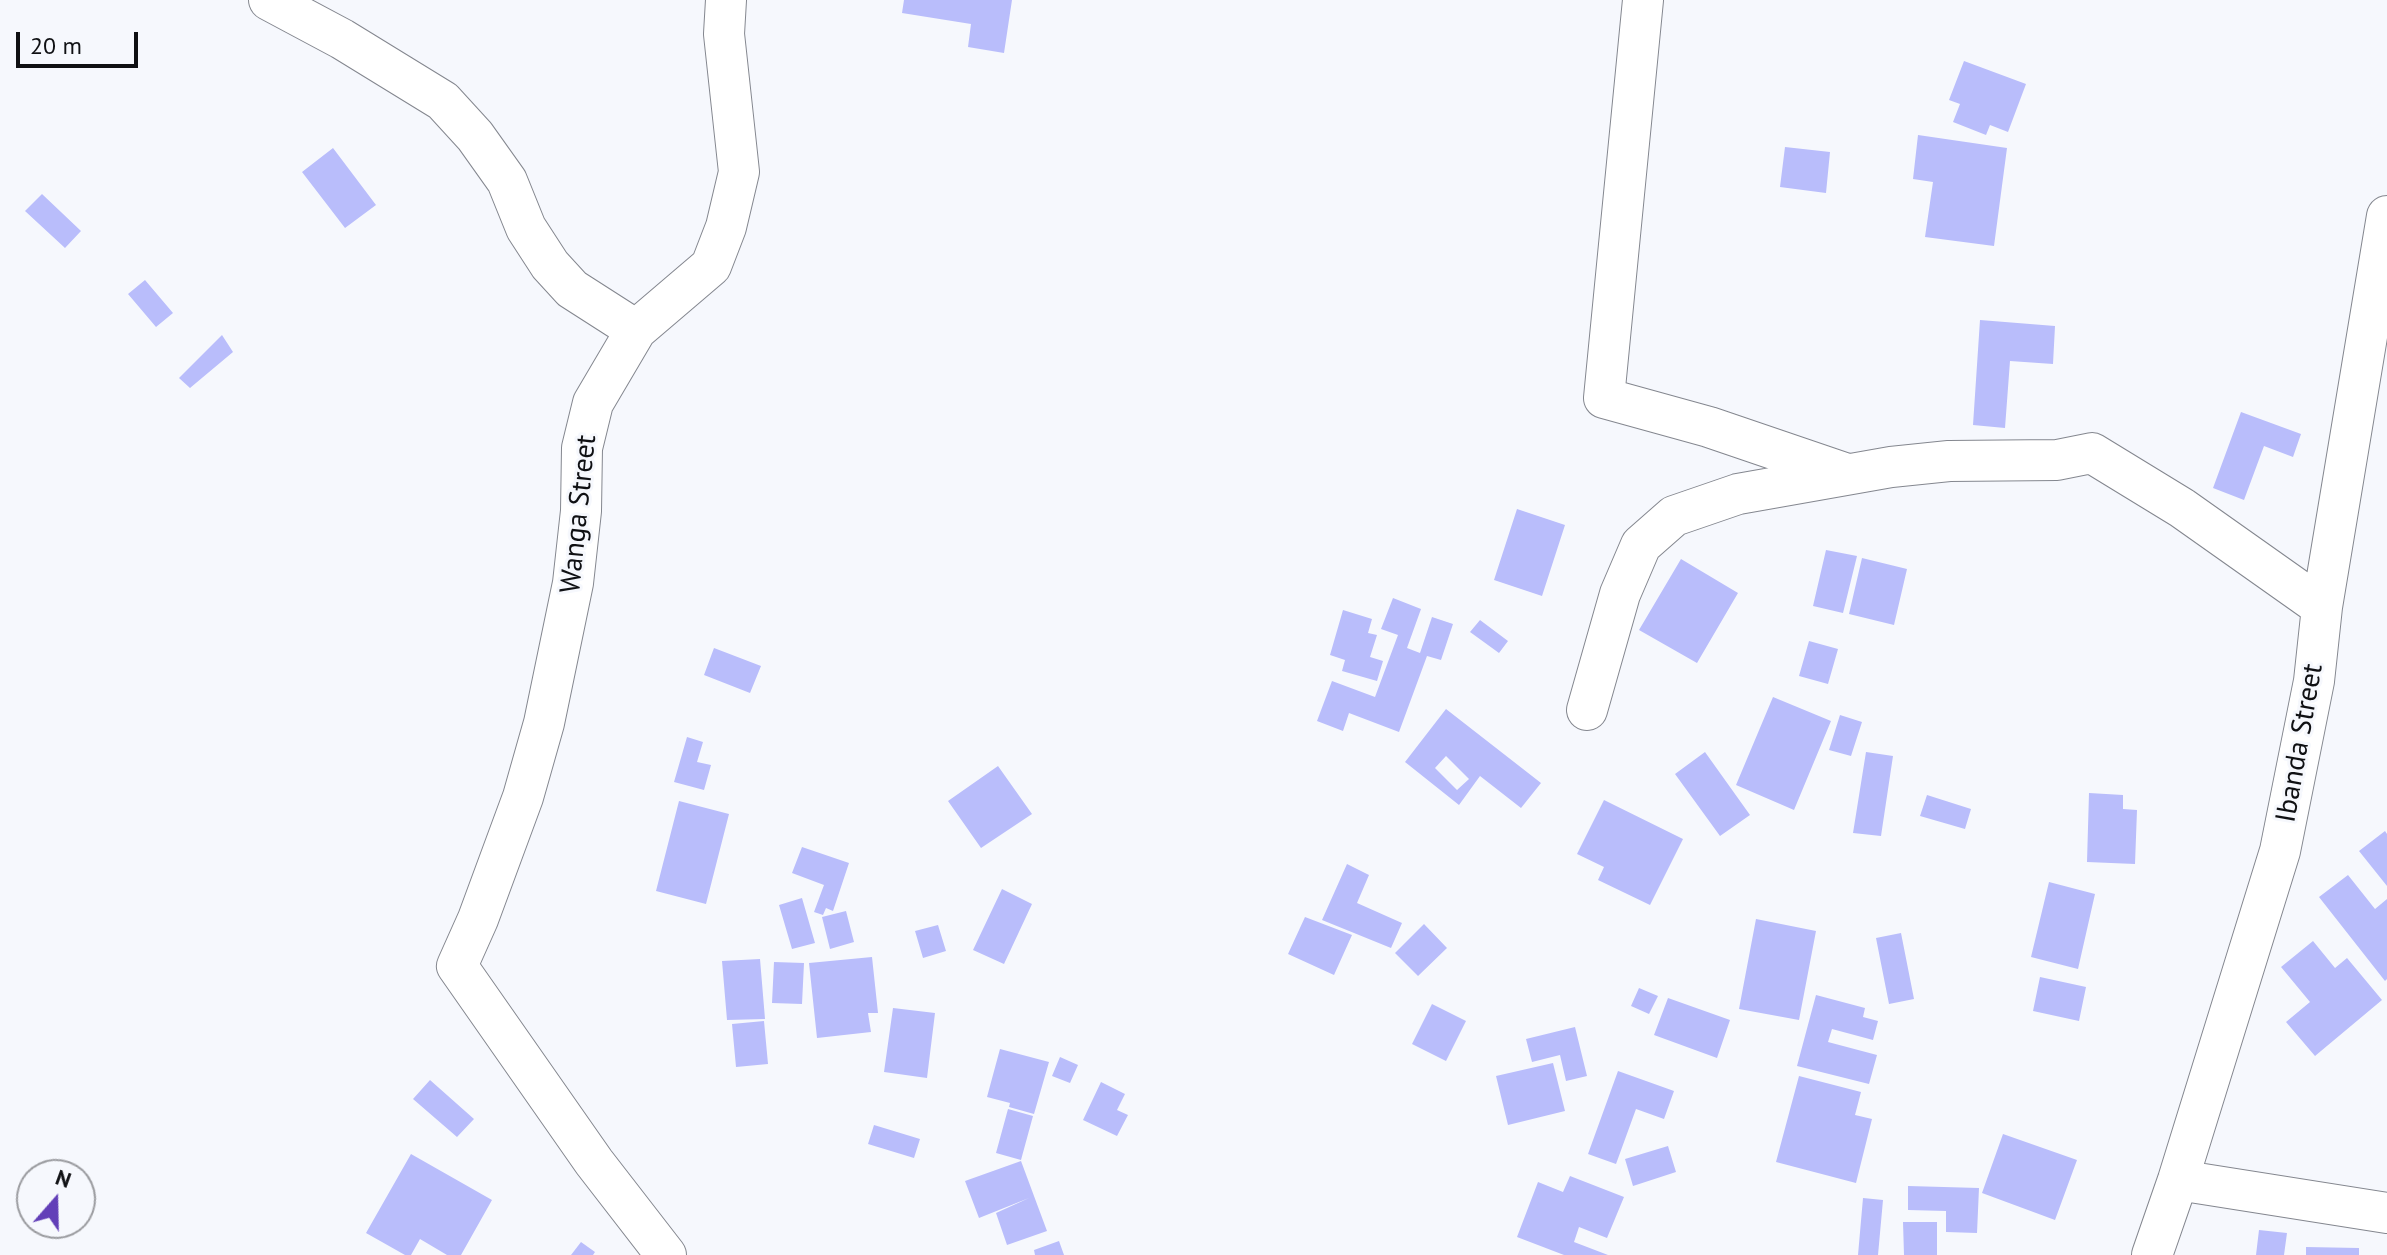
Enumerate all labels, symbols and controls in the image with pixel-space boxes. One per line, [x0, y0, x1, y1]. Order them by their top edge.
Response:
scale bar [20, 16, 142, 66]
text: 20 m [30, 30, 82, 61]
street label: Wanga Street [554, 433, 604, 595]
street label: Ibanda Street [2270, 661, 2330, 825]
north arrow [16, 1159, 96, 1239]
text: N [52, 1163, 75, 1194]

